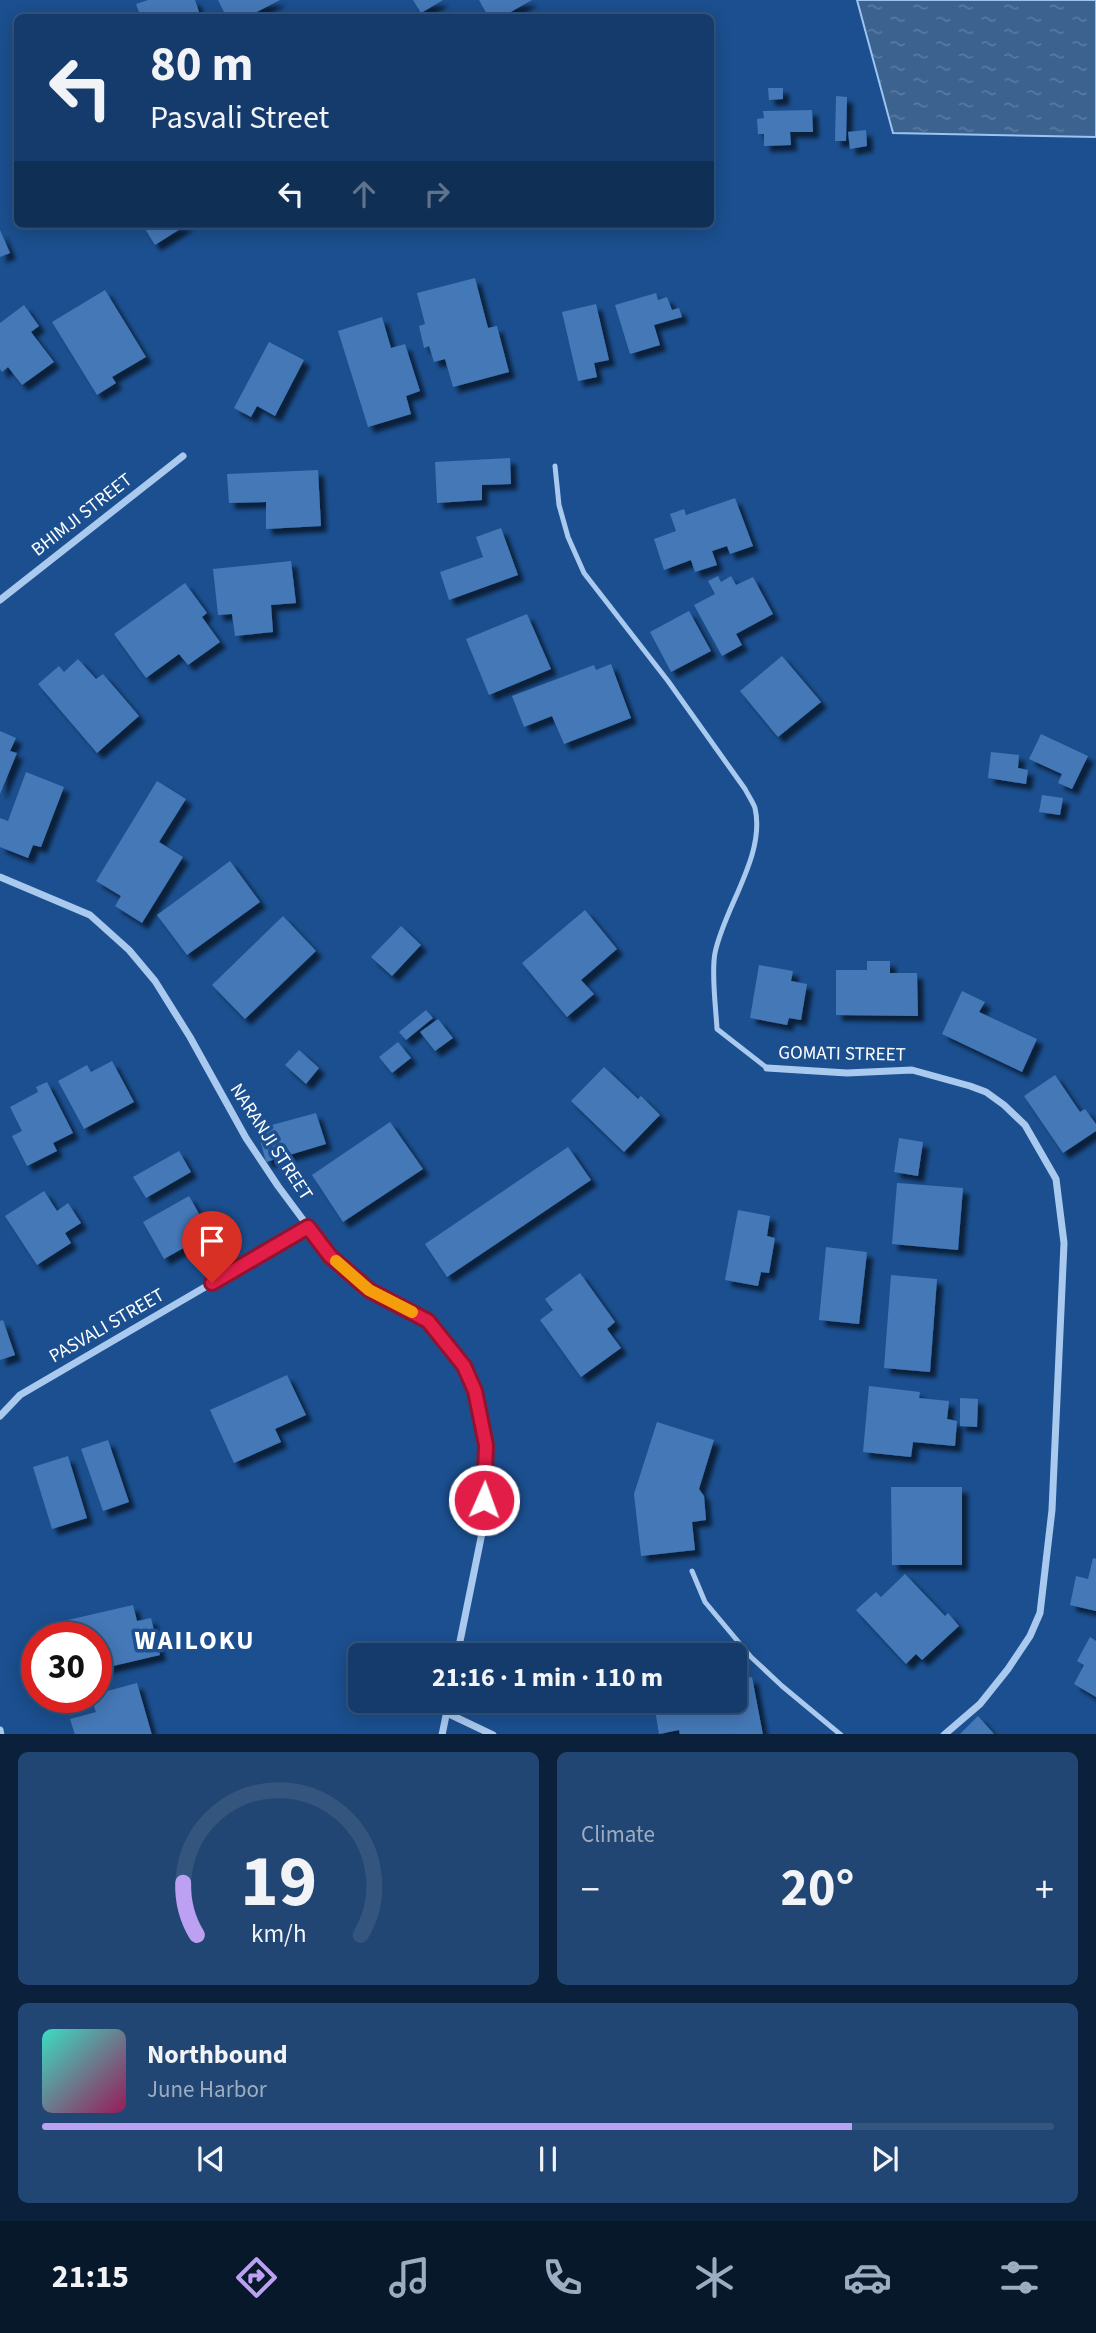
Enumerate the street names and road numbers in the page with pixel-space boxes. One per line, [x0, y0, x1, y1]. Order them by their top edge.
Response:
street label: BHIMJI STREET [26, 467, 138, 563]
street label: GOMATI STREET [778, 1039, 906, 1069]
street label: NARANJI STREET [223, 1078, 319, 1206]
street label: PASVALI STREET [44, 1282, 170, 1370]

